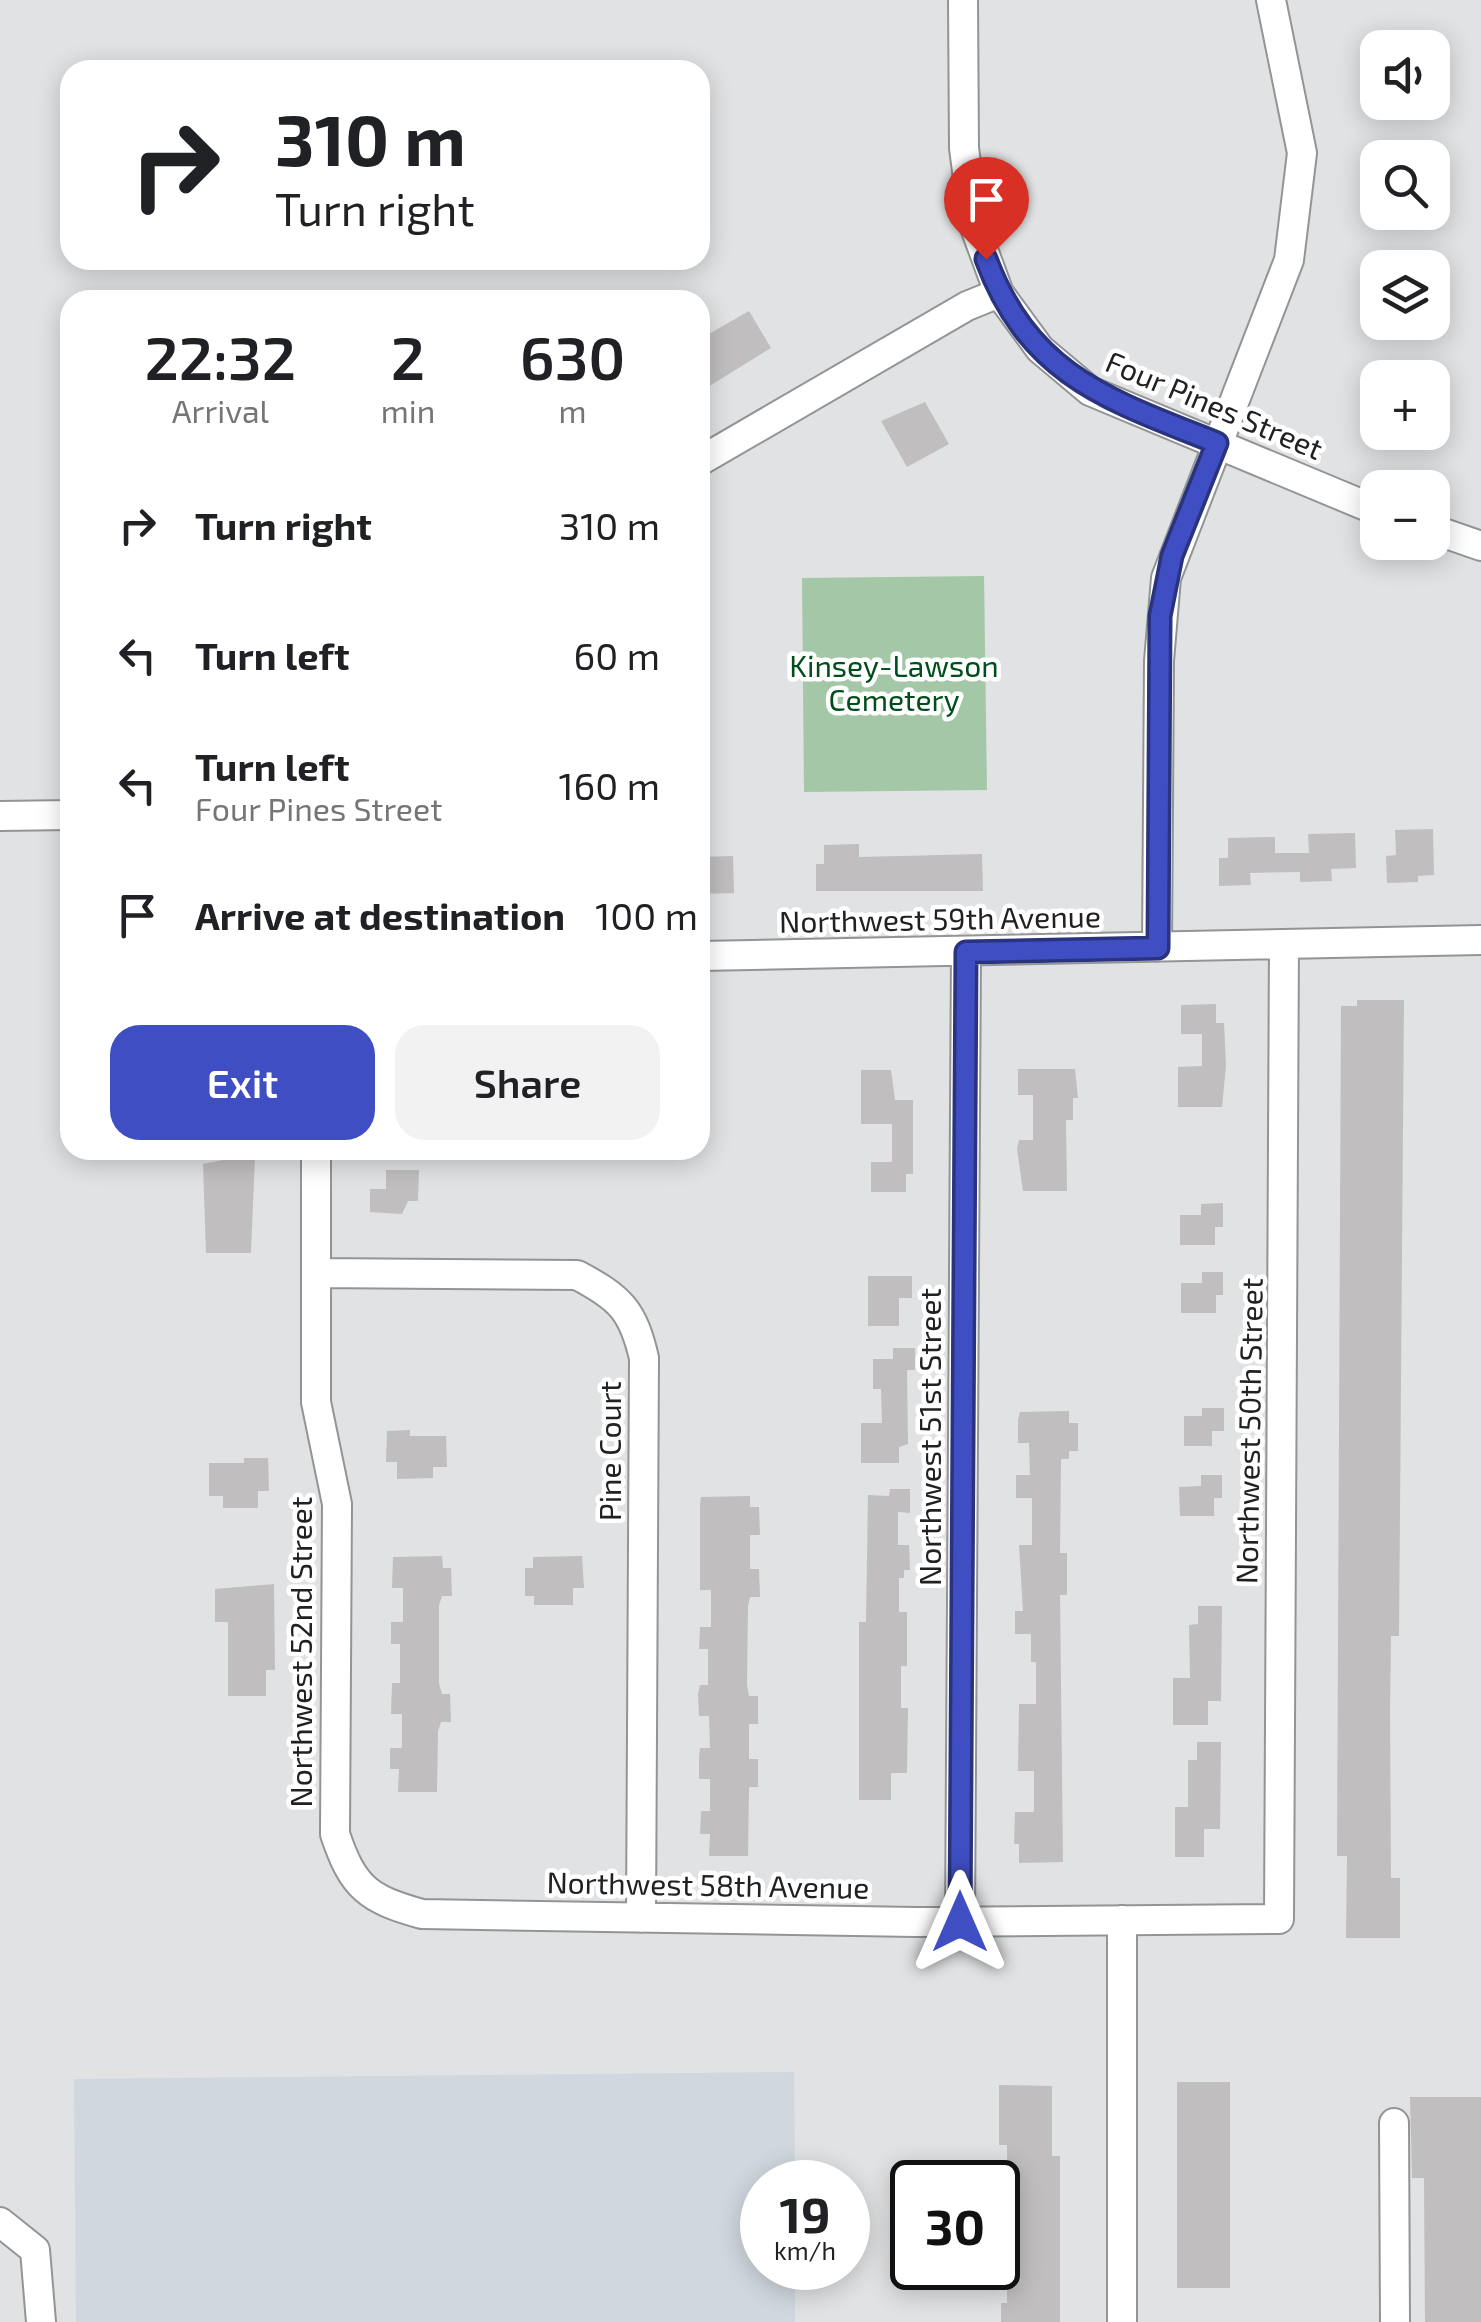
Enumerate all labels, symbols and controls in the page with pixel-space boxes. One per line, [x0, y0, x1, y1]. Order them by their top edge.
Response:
map controls [1360, 30, 1450, 560]
button: sound [1360, 30, 1450, 120]
text: 310 m [275, 96, 466, 180]
icon: right [110, 100, 240, 230]
button: search [1360, 140, 1450, 230]
pin [944, 157, 1029, 260]
icon: arrive [959, 172, 1014, 227]
text: Turn right [275, 181, 475, 235]
button: layers [1360, 250, 1450, 340]
text: 22:32 [144, 320, 296, 392]
text: 2 [391, 320, 425, 392]
text: 630 [520, 320, 626, 392]
street label: Four Pines Street [1101, 342, 1329, 466]
button: + [1360, 360, 1450, 450]
text: Arrival [172, 391, 269, 429]
text: min [381, 391, 435, 429]
text: m [559, 391, 587, 429]
button: − [1360, 470, 1450, 560]
icon: right [110, 498, 165, 553]
text: Turn right [195, 502, 372, 548]
text: 310 m [559, 502, 660, 548]
icon: left [110, 628, 165, 683]
text: Turn left [195, 632, 350, 678]
text: 60 m [574, 632, 660, 678]
park label: Kinsey-Lawson Cemetery [789, 647, 999, 717]
text: Turn left [195, 743, 350, 789]
icon: left [110, 758, 165, 813]
text: 160 m [558, 762, 660, 808]
text: Four Pines Street [195, 789, 442, 827]
icon: arrive [110, 888, 165, 943]
text: Arrive at destination [195, 892, 565, 938]
text: 100 m [595, 892, 698, 938]
street label: Northwest 59th Avenue [779, 897, 1101, 939]
button: Exit [110, 1025, 375, 1140]
button: Share [395, 1025, 660, 1140]
street label: Northwest 50th Street [1227, 1278, 1269, 1584]
street label: Northwest 51st Street [911, 1288, 947, 1586]
street label: Pine Court [591, 1381, 627, 1521]
street label: Northwest 52nd Street [282, 1497, 318, 1807]
street label: Northwest 58th Avenue [546, 1863, 870, 1905]
position arrow [908, 1870, 1012, 1974]
speed limit sign: 30 [890, 2160, 1020, 2290]
text: 19 [779, 2183, 831, 2243]
text: km/h [774, 2235, 836, 2265]

